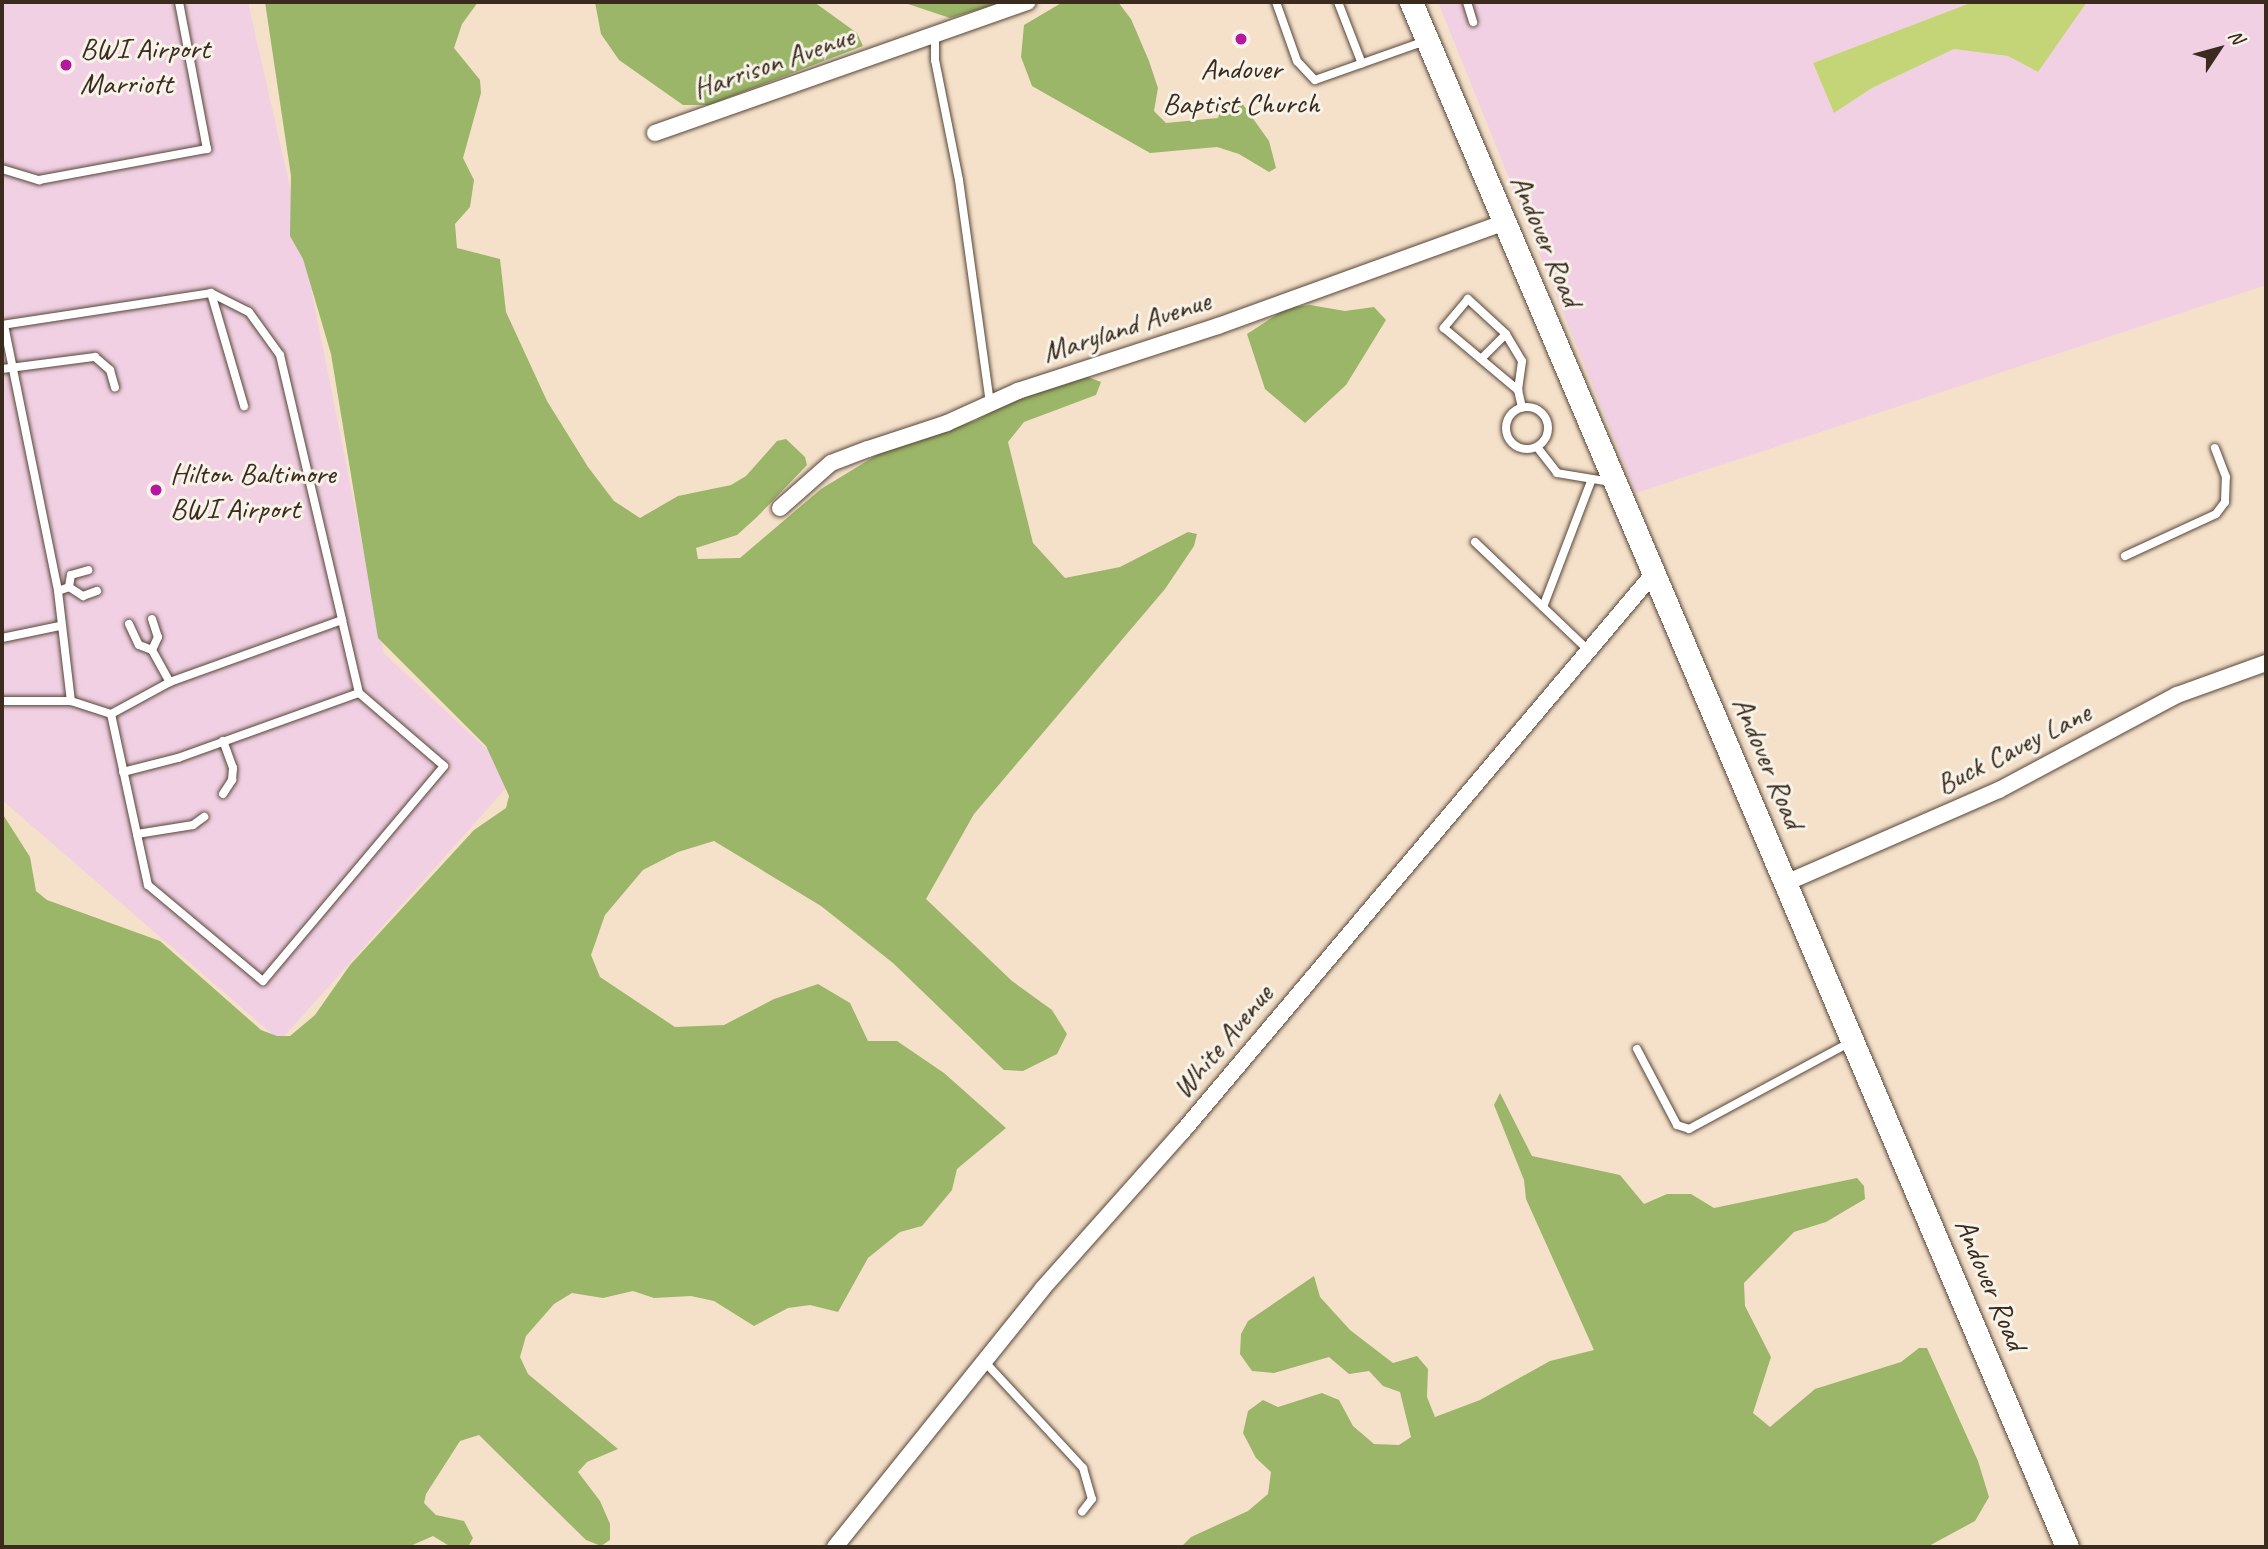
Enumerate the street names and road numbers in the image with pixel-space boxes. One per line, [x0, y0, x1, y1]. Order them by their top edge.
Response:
street label: Harrison Avenue [688, 18, 858, 106]
street label: Andover Road [1503, 169, 1591, 311]
street label: Maryland Avenue [1038, 282, 1214, 370]
street label: Andover Road [1725, 691, 1813, 833]
street label: Buck Cavey Lane [1930, 694, 2096, 802]
street label: White Avenue [1164, 977, 1280, 1105]
street label: Andover Road [1947, 1213, 2035, 1355]

